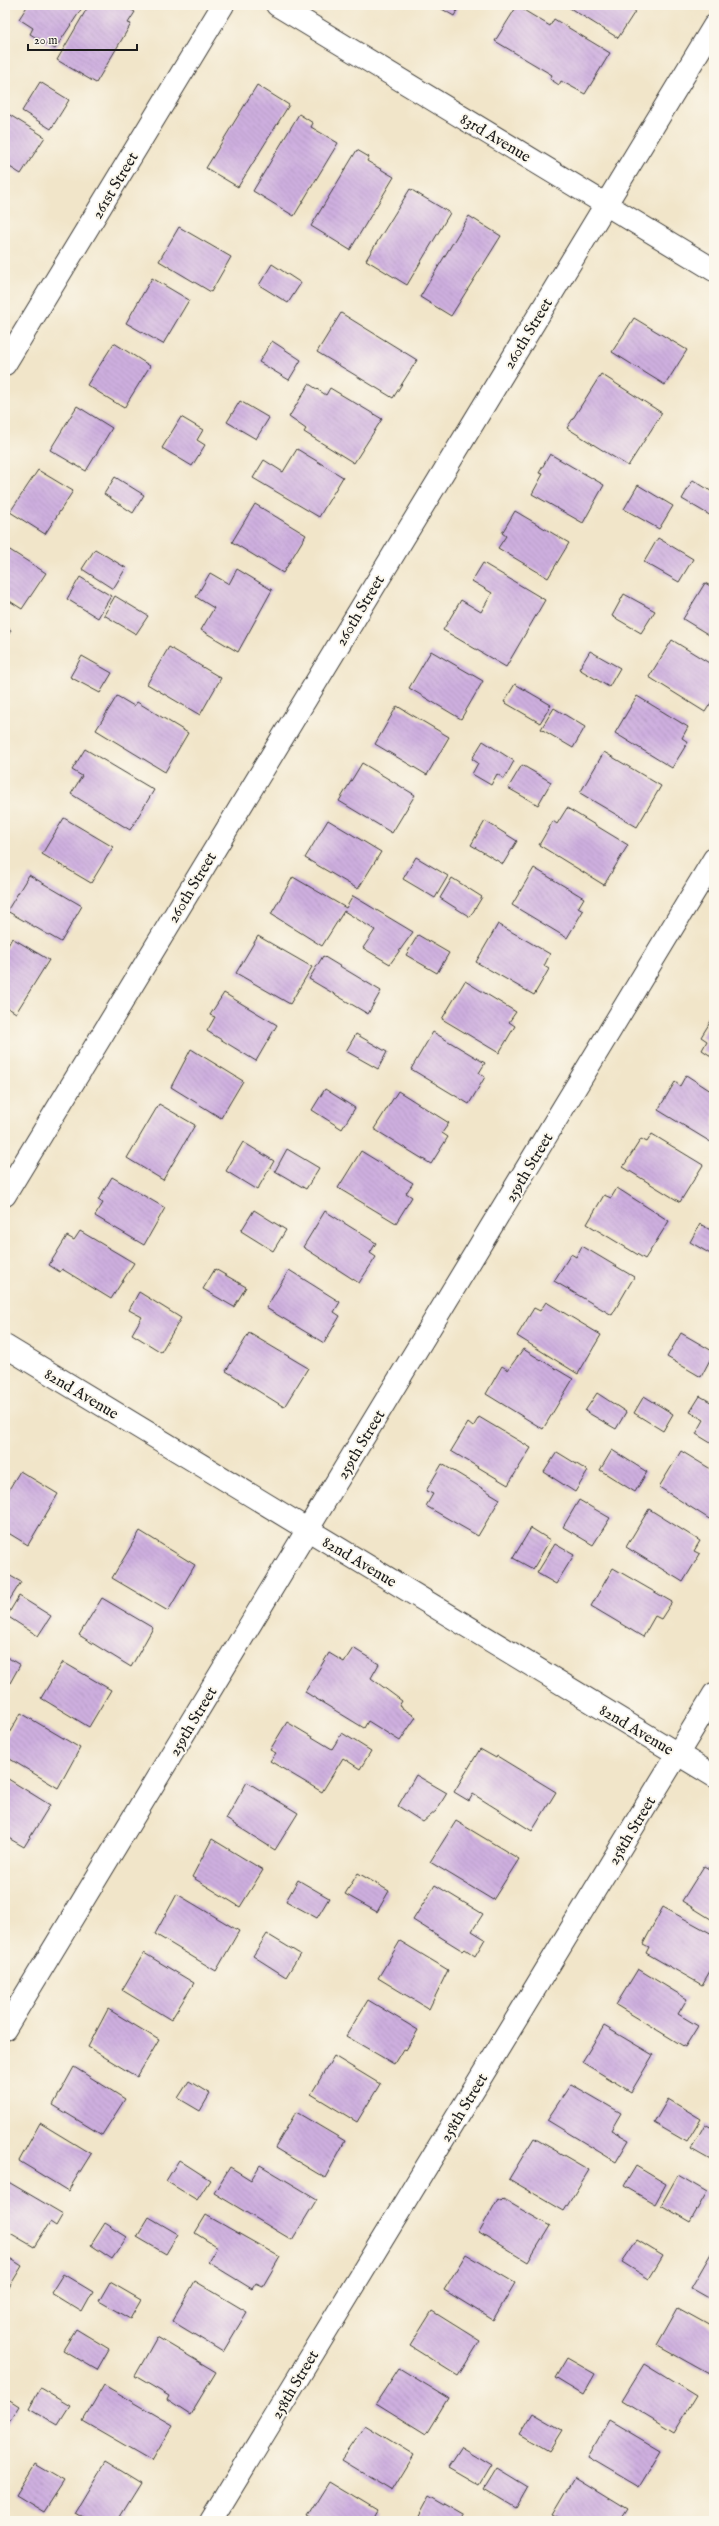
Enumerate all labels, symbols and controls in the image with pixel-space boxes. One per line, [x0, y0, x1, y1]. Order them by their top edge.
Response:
scale bar [28, 26, 137, 52]
text: 20 m [34, 33, 57, 48]
street label: 83rd Avenue [456, 110, 534, 168]
street label: 261st Street [88, 149, 144, 223]
street label: 260th Street [500, 294, 558, 373]
street label: 260th Street [332, 571, 390, 650]
street label: 260th Street [164, 848, 222, 927]
street label: 259th Street [501, 1129, 559, 1206]
street label: 82nd Avenue [40, 1365, 122, 1425]
street label: 259th Street [333, 1406, 391, 1483]
street label: 82nd Avenue [318, 1533, 400, 1593]
street label: 259th Street [165, 1683, 223, 1760]
street label: 82nd Avenue [595, 1701, 677, 1761]
street label: 258th Street [604, 1793, 661, 1869]
street label: 258th Street [436, 2070, 493, 2146]
street label: 258th Street [267, 2347, 324, 2423]

